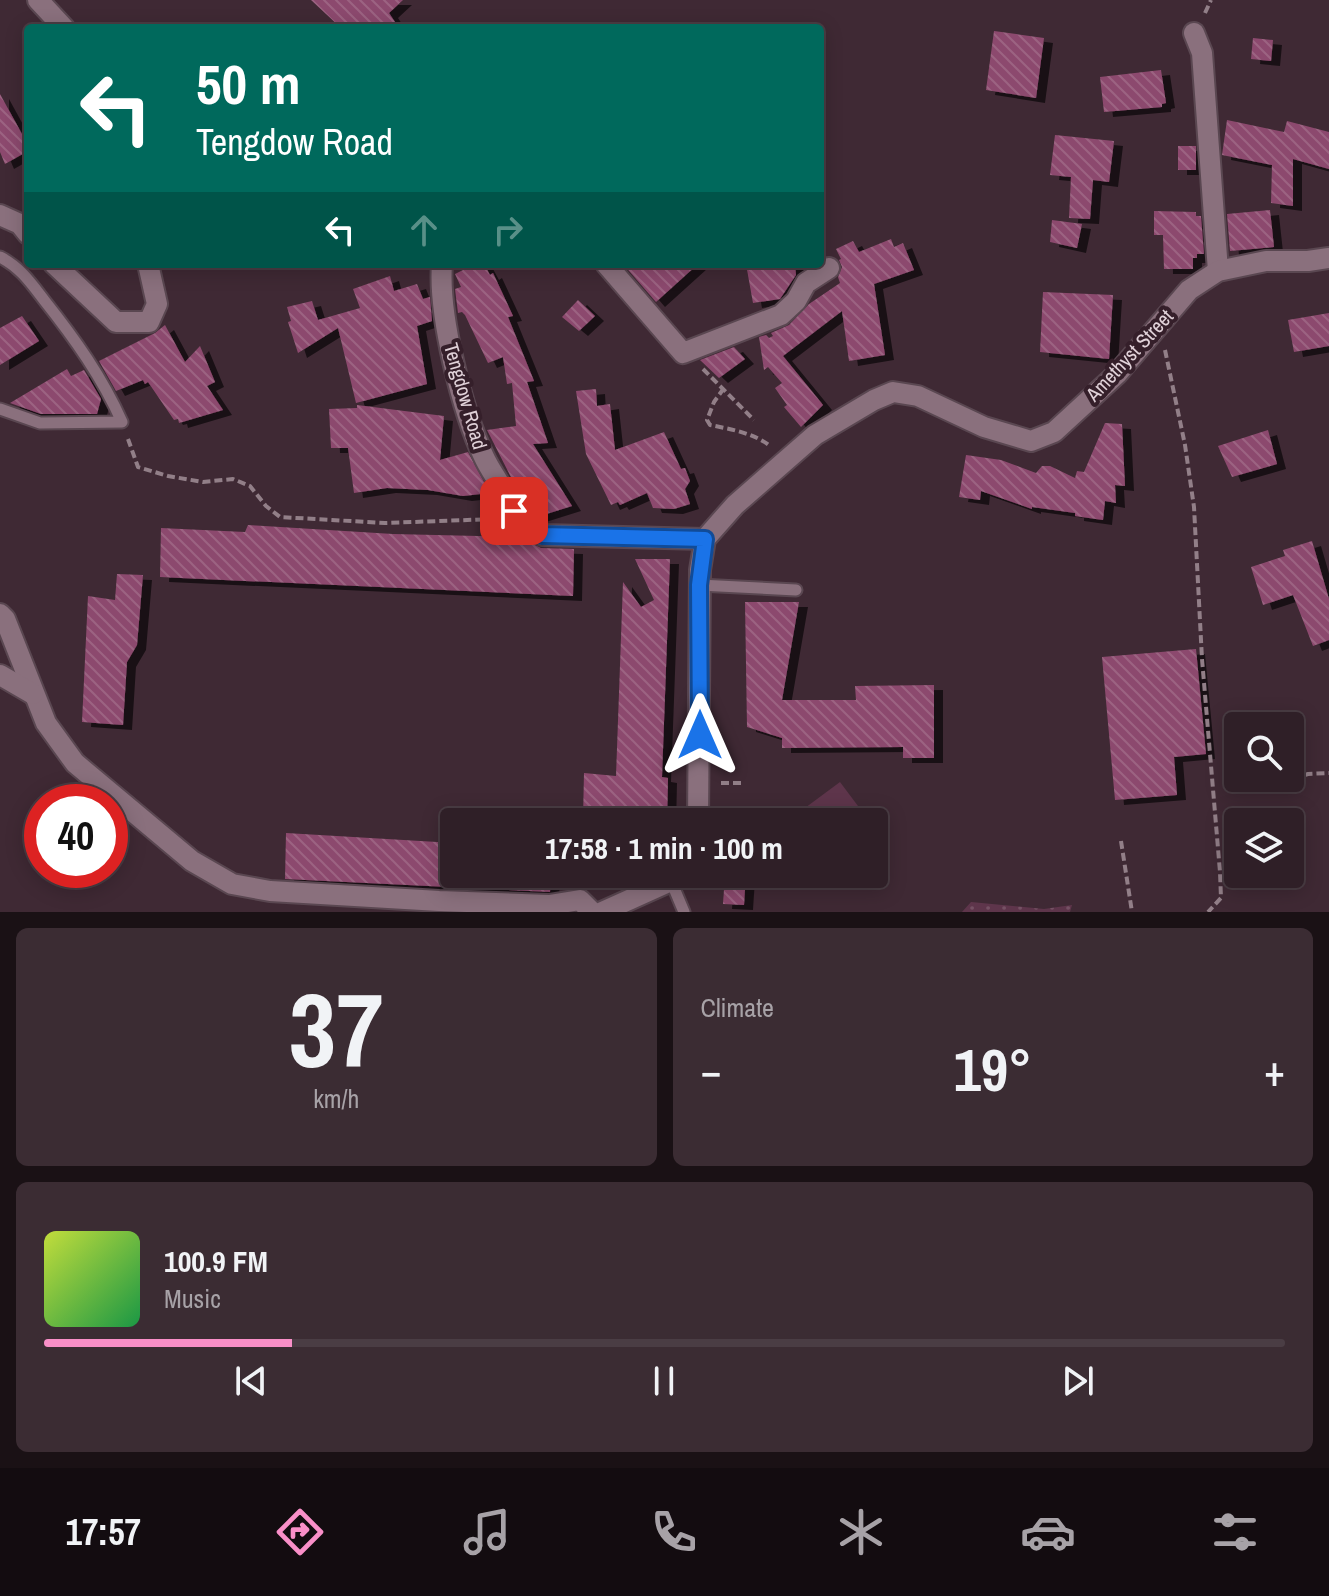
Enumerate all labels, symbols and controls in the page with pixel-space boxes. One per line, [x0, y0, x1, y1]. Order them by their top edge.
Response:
text: 50 m [196, 46, 301, 121]
icon: left [64, 56, 168, 160]
text: Tengdow Road [196, 118, 393, 166]
icon: left [318, 208, 362, 252]
icon: ahead [402, 208, 446, 252]
icon: right [486, 208, 530, 252]
street label: Amethyst Street [1079, 303, 1179, 408]
street label: Tengdow Road [438, 340, 494, 452]
pin [480, 477, 548, 545]
icon: arrive [492, 489, 536, 533]
position arrow [658, 693, 742, 777]
map controls [1224, 712, 1304, 888]
button: search [1224, 712, 1304, 792]
speed limit sign: 40 [24, 784, 128, 888]
button: layers [1224, 808, 1304, 888]
text: 17:58 · 1 min · 100 m [545, 828, 783, 868]
text: 37 [289, 959, 384, 1099]
text: Climate [701, 990, 774, 1025]
text: 19° [953, 1029, 1032, 1110]
text: − [701, 1040, 722, 1100]
text: + [1264, 1040, 1285, 1100]
text: km/h [313, 1081, 359, 1116]
text: 100.9 FM [164, 1241, 268, 1281]
text: Music [164, 1281, 221, 1316]
icon: previous [229, 1359, 273, 1403]
icon: pause [642, 1359, 686, 1403]
icon: next [1056, 1359, 1100, 1403]
icon: directions [272, 1504, 328, 1560]
icon: music [459, 1504, 515, 1560]
icon: phone [646, 1504, 702, 1560]
icon: climate [833, 1504, 889, 1560]
icon: car [1020, 1504, 1076, 1560]
icon: filters [1207, 1504, 1263, 1560]
text: 17:57 [66, 1508, 141, 1556]

